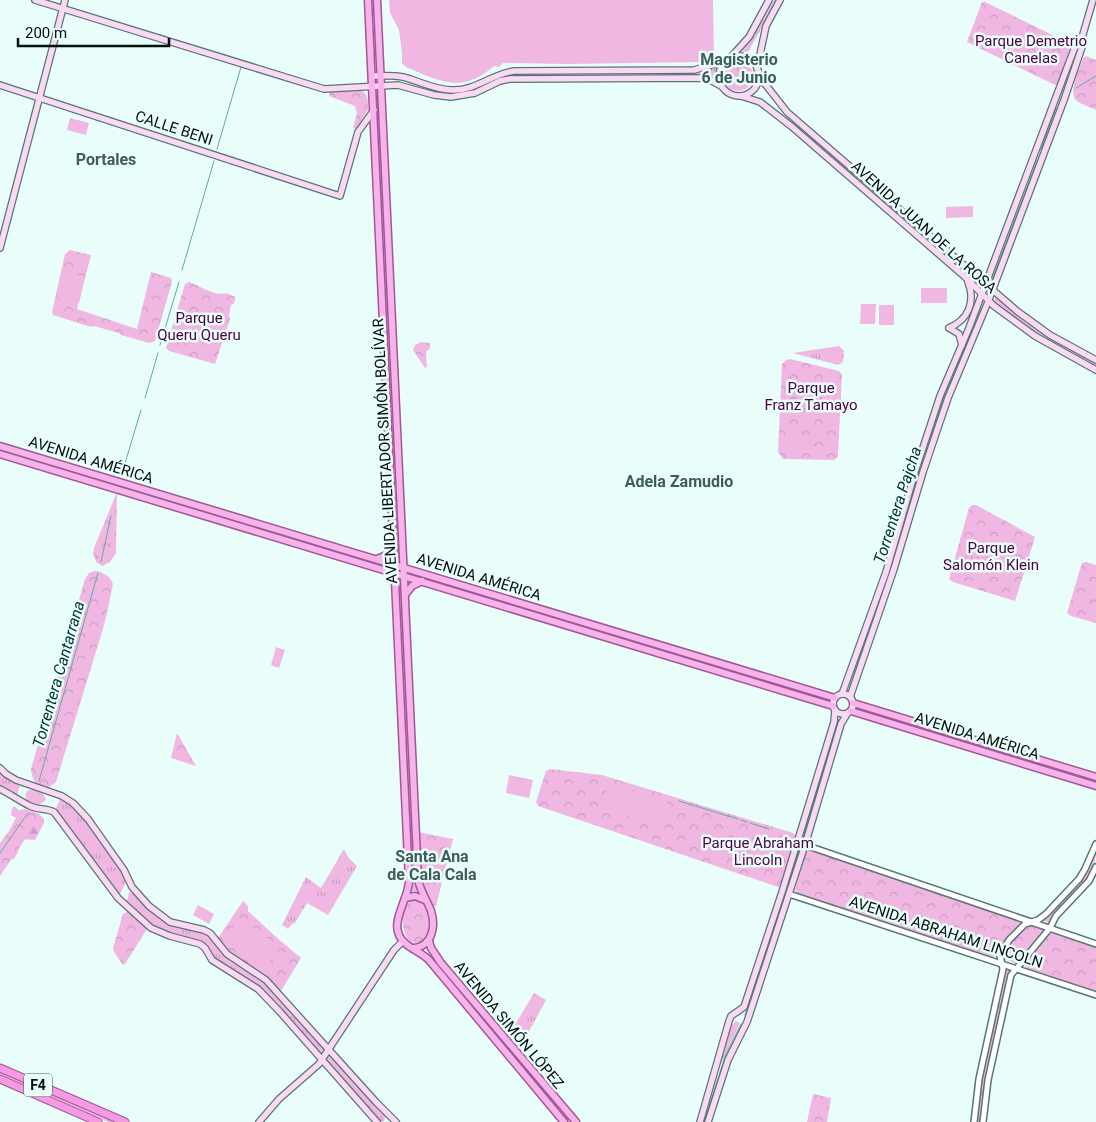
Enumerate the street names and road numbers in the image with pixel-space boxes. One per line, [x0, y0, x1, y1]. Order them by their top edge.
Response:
street label: CALLE BENI [133, 107, 215, 149]
street label: AVENIDA JUAN DE LA ROSA [848, 157, 1001, 297]
street label: AVENIDA LIBERTADOR SIMÓN BOLÍVAR [369, 318, 401, 584]
street label: AVENIDA AMÉRICA [26, 432, 156, 488]
street label: AVENIDA AMÉRICA [414, 549, 544, 605]
street label: AVENIDA AMÉRICA [912, 708, 1042, 764]
street label: AVENIDA ABRAHAM LINCOLN [847, 892, 1045, 972]
street label: AVENIDA SIMÓN LÓPEZ [450, 958, 568, 1092]
road number: F4 [24, 1074, 52, 1096]

